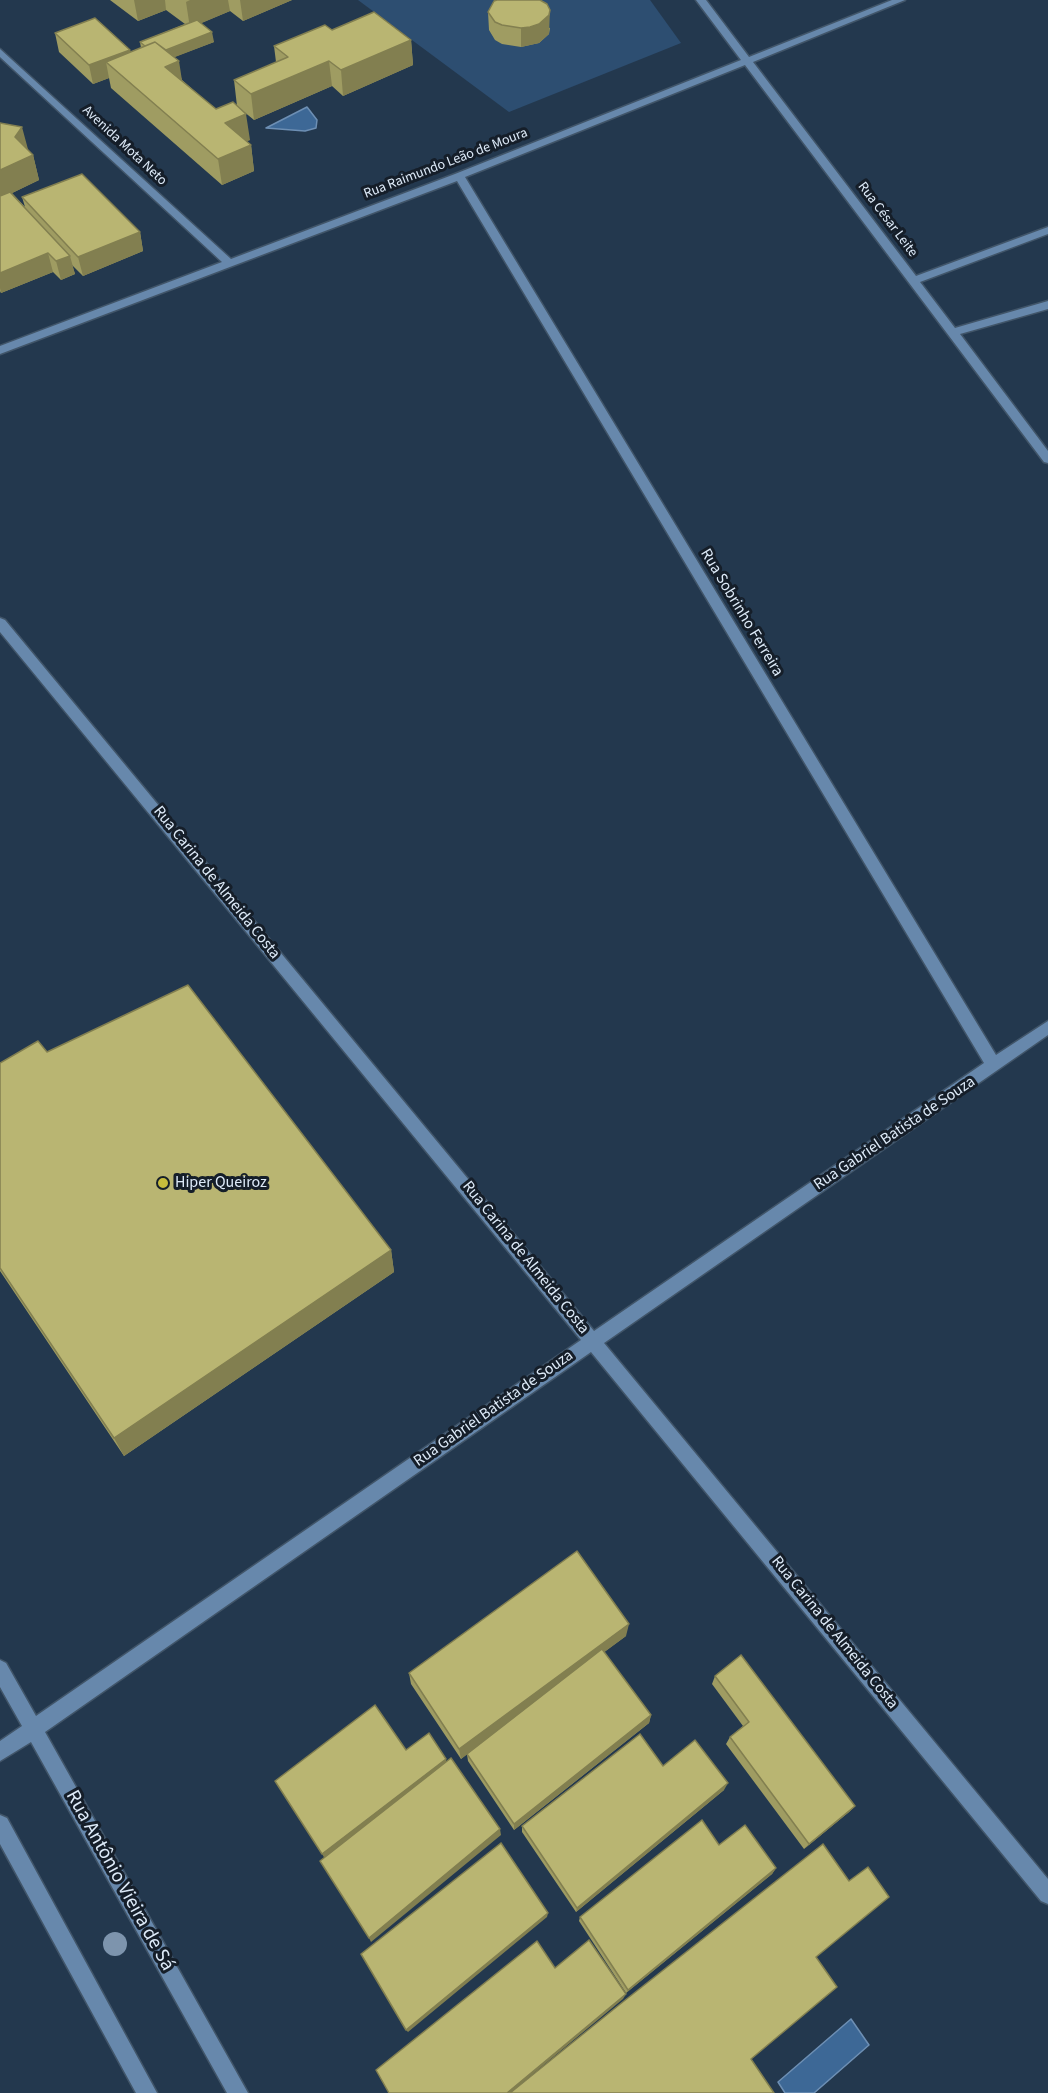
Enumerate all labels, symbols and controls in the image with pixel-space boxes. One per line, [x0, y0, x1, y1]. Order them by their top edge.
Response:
street label: Avenida Mota Neto [78, 103, 170, 189]
street label: Rua Raimundo Leão de Moura [362, 125, 530, 203]
street label: Rua César Leite [853, 179, 921, 261]
street label: Rua Sobrinho Ferreira [695, 546, 787, 680]
street label: Rua Carina de Almeida Costa [148, 803, 284, 963]
street label: Rua Gabriel Batista de Souza [811, 1073, 979, 1195]
place label: Hiper Queiroz [175, 1173, 267, 1193]
marker: Hiper Queiroz [156, 1176, 170, 1190]
street label: Rua Carina de Almeida Costa [457, 1178, 593, 1338]
street label: Rua Gabriel Batista de Souza [411, 1347, 577, 1471]
street label: Rua Carina de Almeida Costa [766, 1553, 902, 1713]
street label: Rua Antônio Vieira de Sá [59, 1787, 179, 1975]

